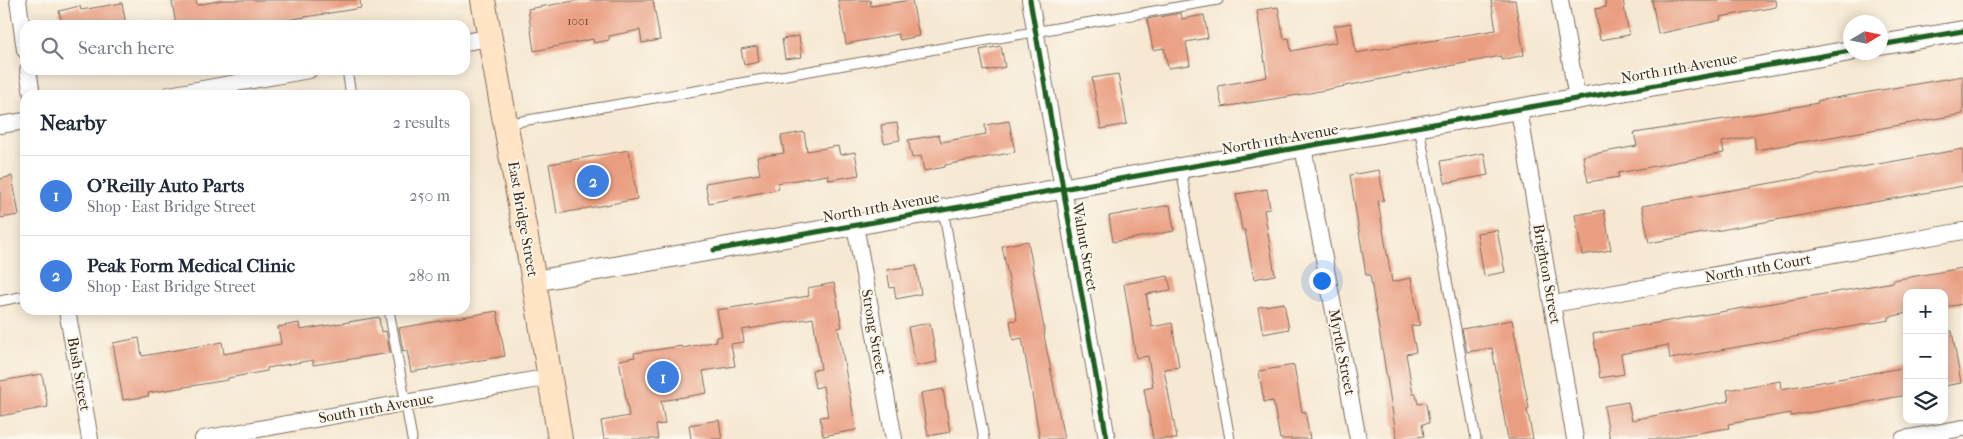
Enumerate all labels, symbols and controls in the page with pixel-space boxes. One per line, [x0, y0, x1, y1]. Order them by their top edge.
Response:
house number: 1001 [567, 14, 589, 28]
north arrow [1843, 15, 1888, 60]
search box [20, 20, 470, 75]
icon: search [38, 34, 66, 62]
text: Search here [78, 37, 174, 59]
street label: North 11th Avenue [1619, 49, 1739, 87]
text: Nearby [40, 111, 106, 135]
text: 2 results [393, 113, 450, 132]
street label: North 11th Avenue [1220, 120, 1340, 158]
street label: East Bridge Street [504, 160, 542, 279]
pin: 2 [577, 162, 609, 200]
text: O'Reilly Auto Parts [87, 175, 244, 197]
text: 1 [53, 186, 59, 205]
text: 250 m [409, 186, 450, 205]
street label: North 11th Avenue [821, 188, 941, 226]
text: Shop · East Bridge Street [87, 197, 256, 216]
street label: Walnut Street [1068, 200, 1102, 293]
street label: Brighton Street [1529, 223, 1565, 326]
street label: North 11th Court [1703, 250, 1813, 286]
text: Peak Form Medical Clinic [87, 255, 295, 277]
text: 2 [52, 266, 60, 285]
text: 280 m [408, 266, 450, 285]
your location [1309, 268, 1335, 294]
text: Shop · East Bridge Street [87, 277, 256, 296]
street label: Strong Street [858, 288, 890, 377]
map controls [1903, 289, 1948, 424]
button: + [1903, 289, 1948, 334]
street label: Myrtle Street [1325, 307, 1359, 397]
button: − [1903, 334, 1948, 379]
street label: Bush Street [64, 336, 94, 413]
pin: 1 [647, 358, 679, 396]
button: layers [1903, 379, 1948, 424]
street label: South 11th Avenue [317, 389, 436, 427]

